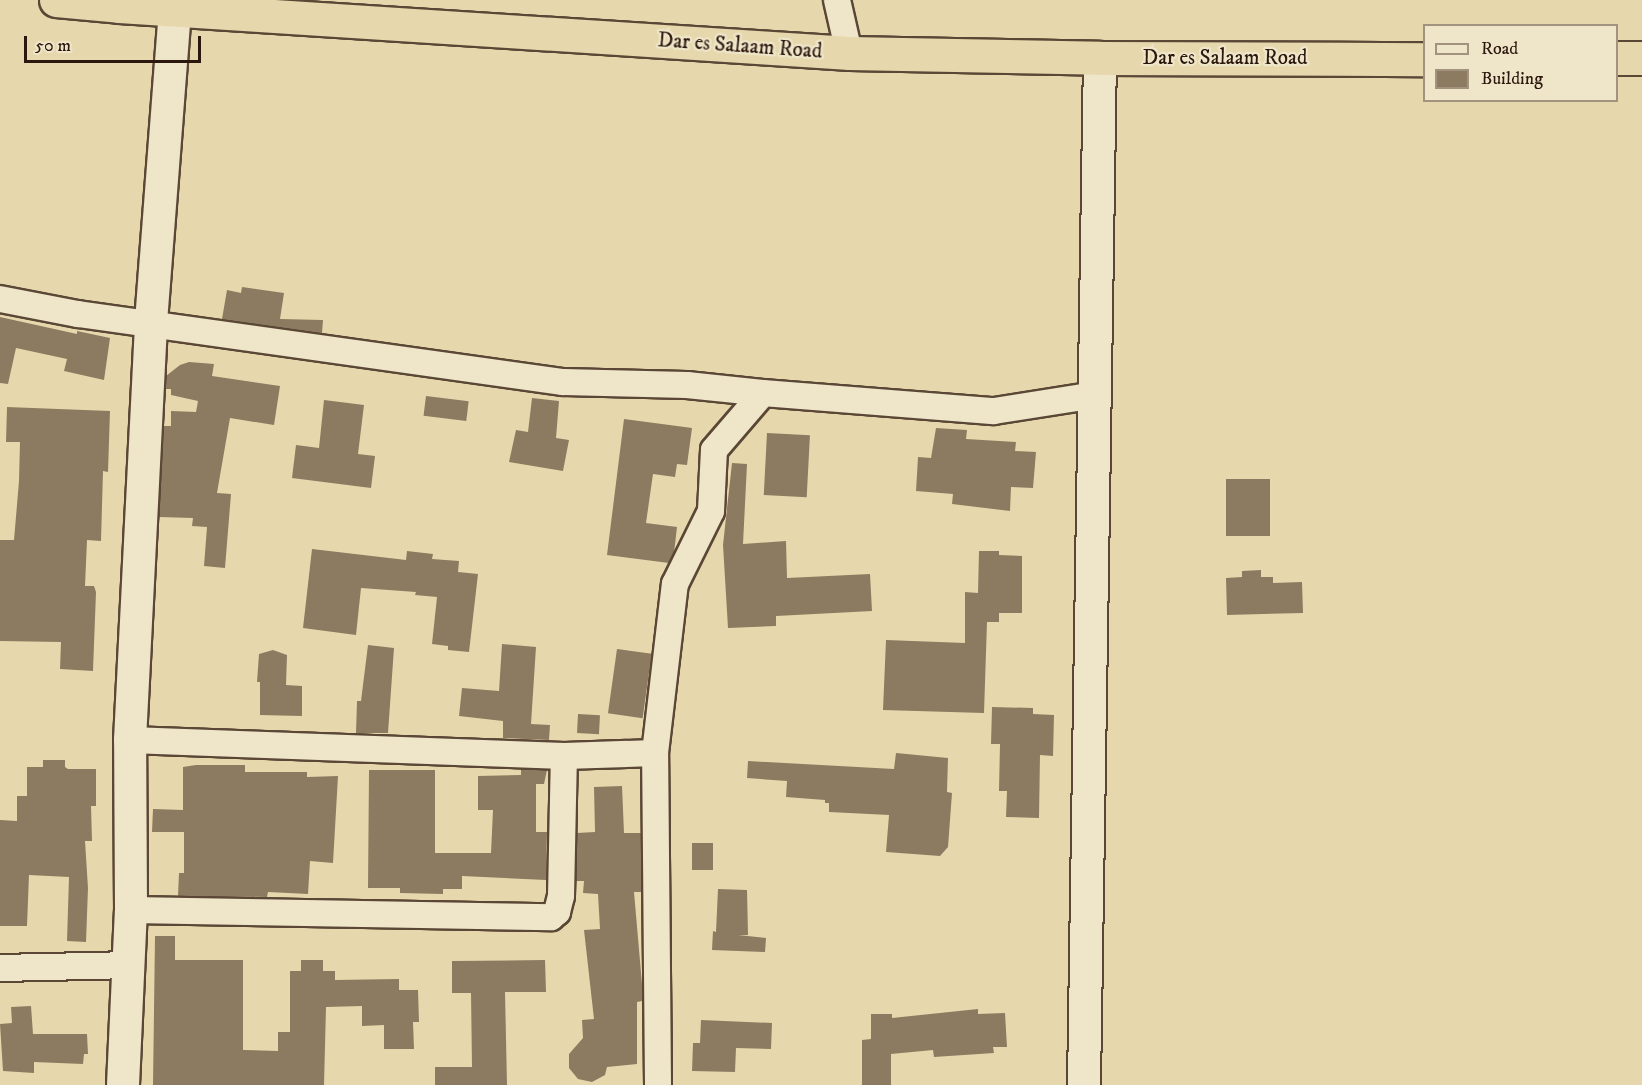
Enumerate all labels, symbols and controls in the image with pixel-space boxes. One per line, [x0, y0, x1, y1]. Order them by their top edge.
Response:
scale bar [27, 24, 204, 62]
legend [1423, 24, 1618, 102]
street label: Dar es Salaam Road [657, 28, 823, 64]
text: 50 m [35, 35, 71, 57]
text: Road [1481, 38, 1518, 60]
street label: Dar es Salaam Road [1143, 45, 1307, 71]
text: Building [1481, 68, 1543, 90]

